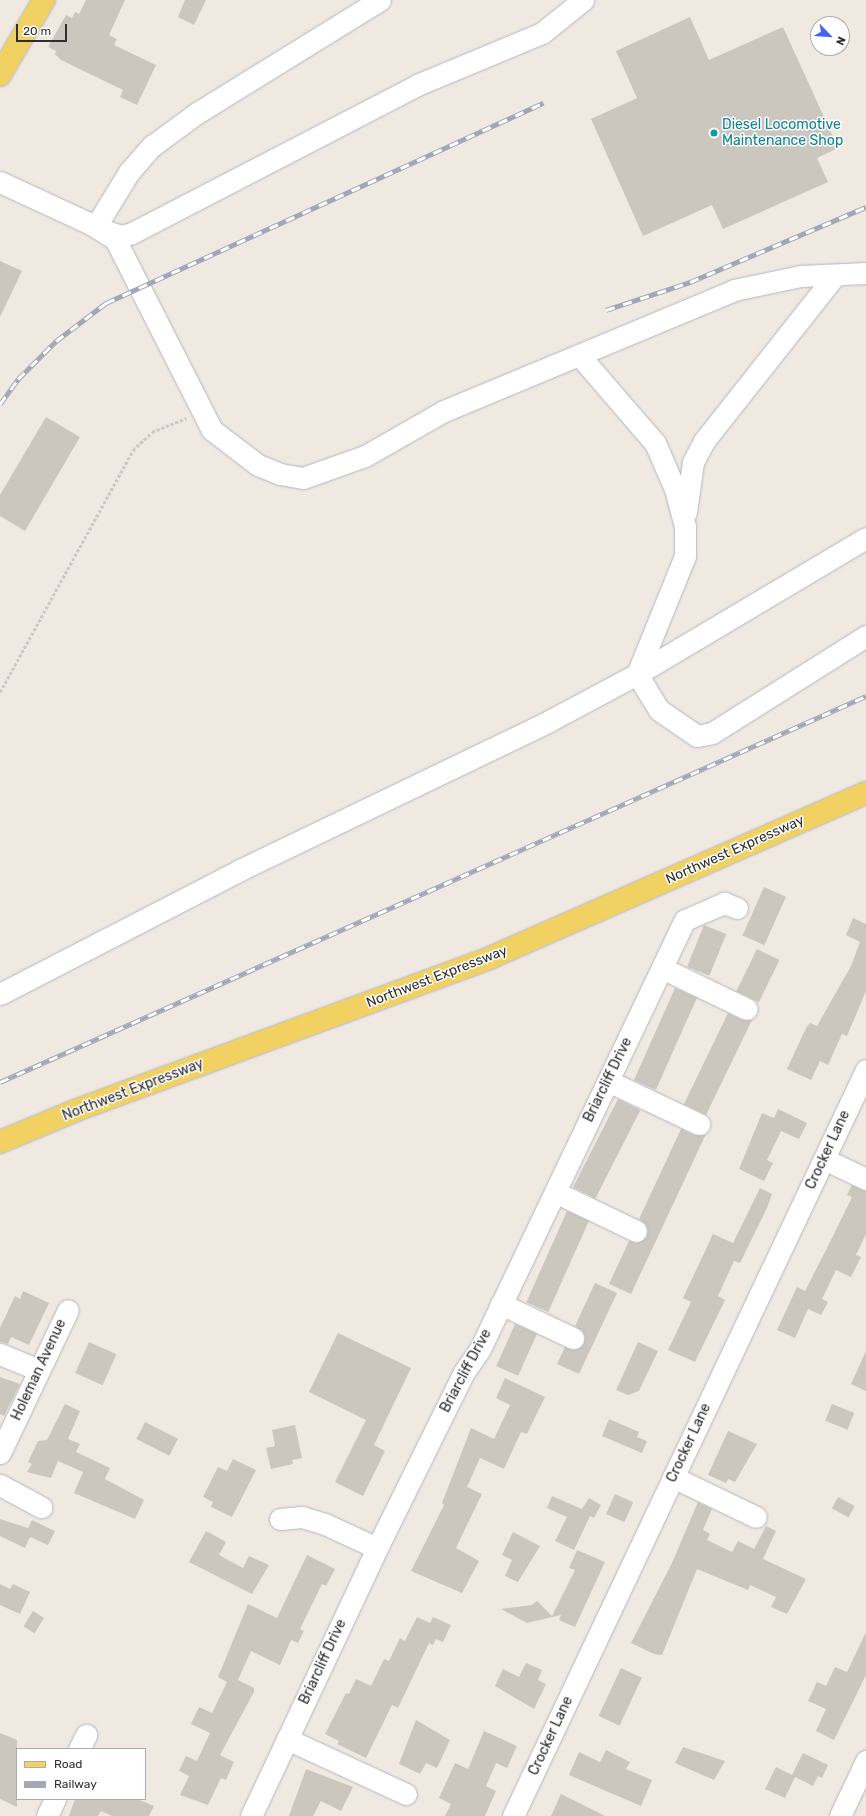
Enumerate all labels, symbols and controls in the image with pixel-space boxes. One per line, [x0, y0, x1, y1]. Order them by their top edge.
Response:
scale bar [18, 16, 69, 42]
north arrow [810, 16, 850, 56]
text: 20 m [23, 24, 51, 38]
text: N [833, 35, 848, 47]
place label: Diesel Locomotive Maintenance Shop [722, 117, 843, 150]
marker: Diesel Locomotive Maintenance Shop [709, 128, 719, 138]
street label: Northwest Expressway [663, 812, 807, 888]
street label: Northwest Expressway [364, 942, 510, 1012]
street label: Briarcliff Drive [580, 1035, 636, 1125]
street label: Northwest Expressway [60, 1055, 206, 1125]
street label: Crocker Lane [802, 1108, 854, 1192]
street label: Holeman Avenue [8, 1316, 70, 1424]
street label: Briarcliff Drive [437, 1326, 495, 1416]
street label: Crocker Lane [663, 1401, 715, 1485]
street label: Briarcliff Drive [296, 1617, 350, 1707]
street label: Crocker Lane [525, 1694, 577, 1778]
legend [16, 1748, 146, 1800]
text: Road [54, 1757, 82, 1771]
text: Railway [54, 1777, 97, 1791]

